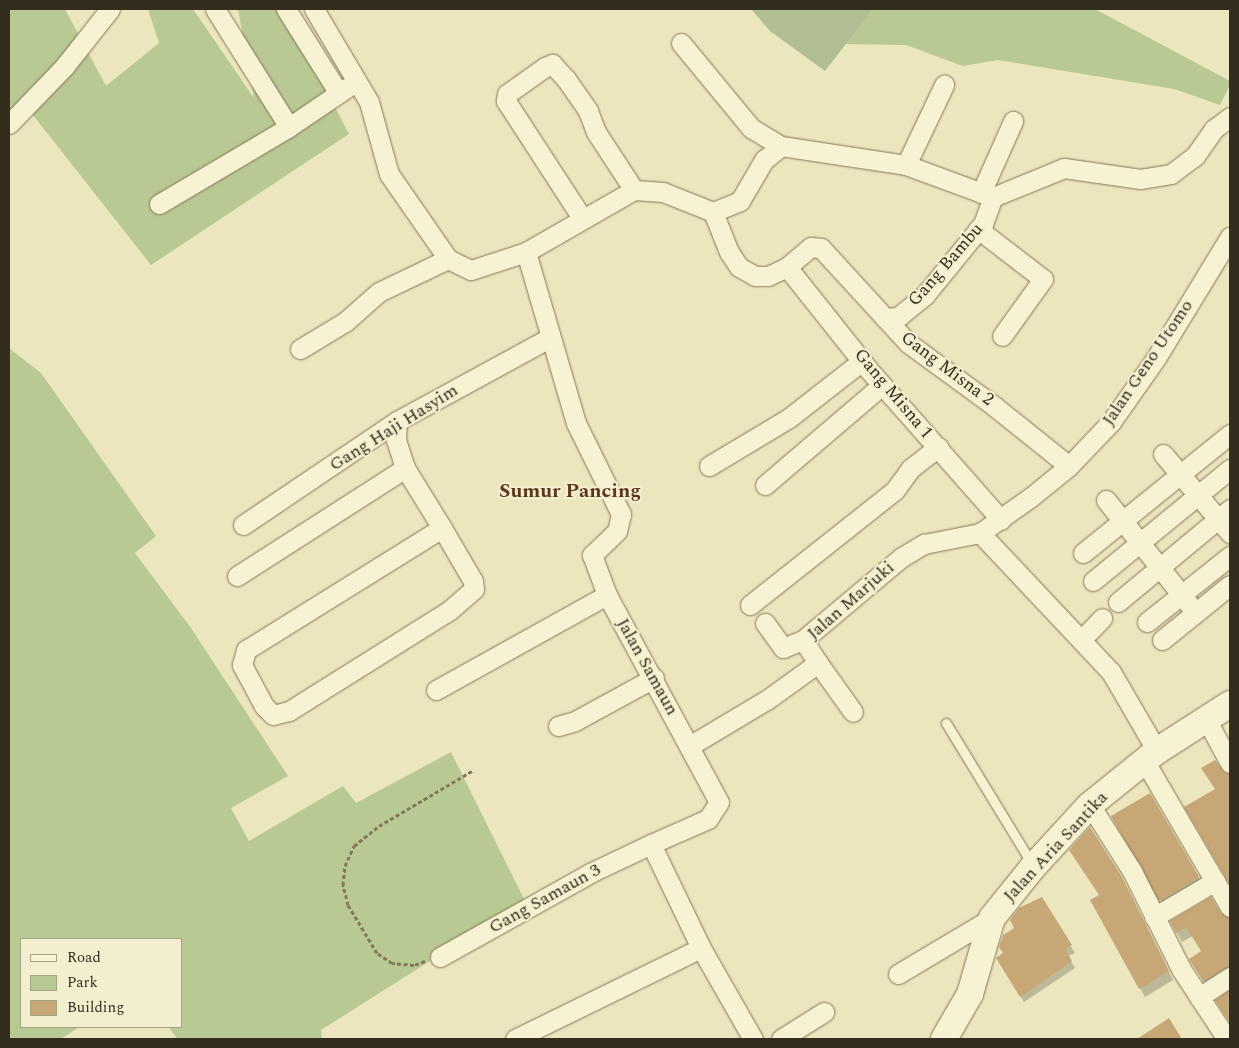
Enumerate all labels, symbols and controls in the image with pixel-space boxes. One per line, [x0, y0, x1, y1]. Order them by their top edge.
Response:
street label: Gang Bambu [904, 219, 988, 311]
street label: Jalan Geno Utomo [1098, 296, 1198, 430]
street label: Gang Misna 2 [896, 327, 998, 411]
street label: Gang Misna 1 [849, 345, 937, 443]
street label: Gang Haji Hasyim [326, 380, 462, 476]
district label: Sumur Pancing [499, 479, 641, 503]
street label: Jalan Marjuki [803, 557, 899, 645]
street label: Jalan Samaun [611, 615, 683, 719]
street label: Jalan Aria Santika [999, 787, 1113, 907]
street label: Gang Samaun 3 [485, 859, 605, 939]
legend [20, 938, 182, 1028]
text: Road [67, 946, 101, 969]
text: Park [67, 971, 98, 994]
text: Building [67, 996, 124, 1019]

